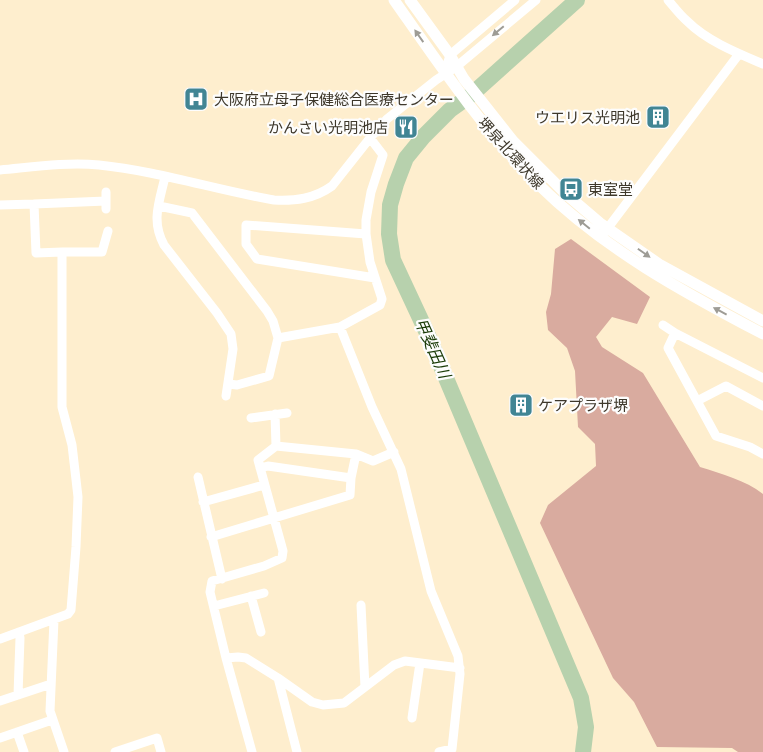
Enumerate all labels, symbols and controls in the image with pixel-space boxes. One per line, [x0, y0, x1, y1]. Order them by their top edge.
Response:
one-way arrow [492, 26, 505, 37]
one-way arrow [414, 30, 425, 43]
hospital icon: 大阪府立母子保健総合医療センター [183, 86, 209, 112]
place label: 大阪府立母子保健総合医療センター [214, 91, 454, 108]
building icon: ウエリス光明池 [645, 104, 671, 130]
place label: ウエリス光明池 [535, 109, 640, 126]
restaurant icon: かんさい光明池店 [393, 114, 419, 140]
street label: 堺泉北環状線 [475, 114, 547, 192]
place label: かんさい光明池店 [268, 119, 388, 136]
bus stop icon: 東室堂 [558, 176, 584, 202]
place label: 東室堂 [588, 181, 633, 198]
one-way arrow [577, 218, 590, 229]
one-way arrow [637, 248, 651, 258]
one-way arrow [713, 307, 727, 315]
water label: 甲斐田川 [412, 315, 455, 383]
building icon: ケアプラザ堺 [508, 392, 534, 418]
place label: ケアプラザ堺 [538, 397, 628, 414]

